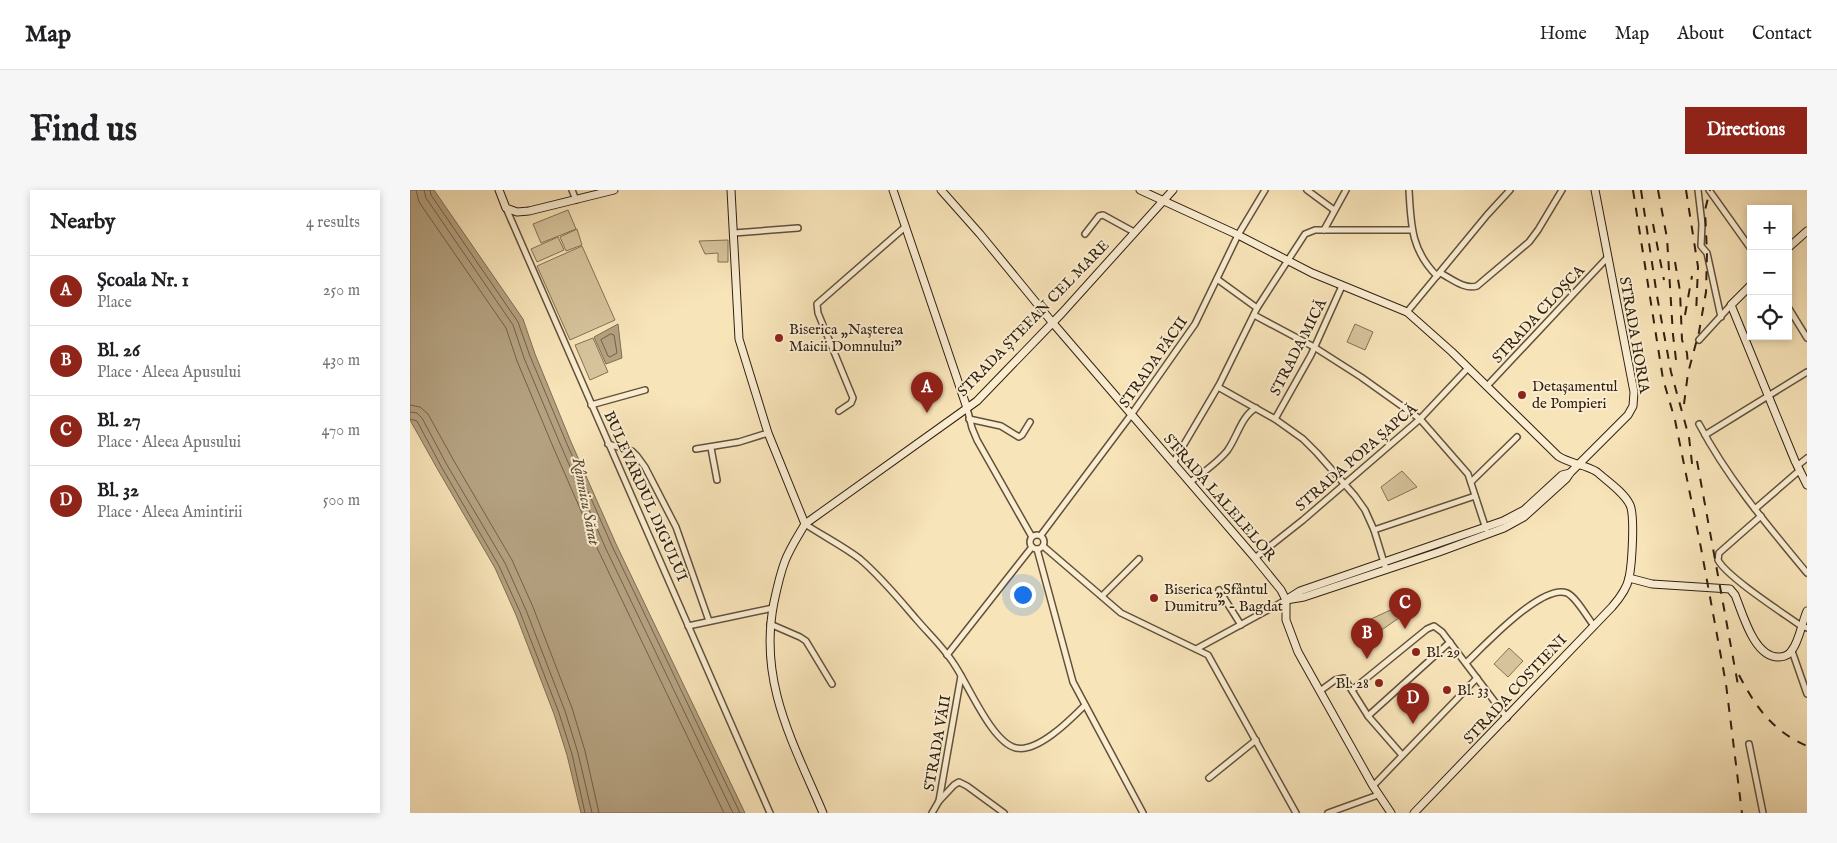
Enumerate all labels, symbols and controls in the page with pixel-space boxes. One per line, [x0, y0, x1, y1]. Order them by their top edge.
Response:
text: Map [25, 19, 71, 50]
text: Home [1540, 23, 1587, 46]
text: Map [1615, 23, 1649, 46]
text: About [1677, 23, 1724, 46]
text: Contact [1752, 23, 1812, 46]
button: Directions [1685, 107, 1807, 154]
text: Find us [30, 108, 137, 153]
map controls [1747, 205, 1792, 340]
button: + [1747, 205, 1792, 250]
text: Nearby [50, 209, 115, 236]
text: 4 results [306, 213, 360, 233]
street label: STRADA ȘTEFAN CEL MARE [953, 236, 1113, 401]
button: − [1747, 250, 1792, 295]
street label: STRADA CLOȘCA [1488, 261, 1589, 367]
text: Școala Nr. 1 [97, 269, 189, 293]
street label: STRADA HORIA [1615, 275, 1654, 396]
text: A [61, 281, 71, 301]
text: 250 m [323, 281, 360, 301]
text: Place [97, 293, 132, 313]
street label: STRADA MICĂ [1266, 295, 1331, 399]
button: locate [1747, 295, 1792, 340]
street label: STRADA PĂCII [1115, 313, 1192, 412]
place label: Biserica „Nașterea Maicii Domnului” [789, 320, 904, 356]
marker: Biserica „Nașterea Maicii Domnului” [773, 332, 785, 344]
text: Bl. 26 [97, 339, 140, 363]
text: B [61, 351, 71, 371]
text: 430 m [322, 351, 360, 371]
text: Place · Aleea Apusului [97, 363, 241, 383]
pin: A [911, 372, 943, 413]
place label: Detașamentul de Pompieri [1532, 377, 1619, 413]
marker: Detașamentul de Pompieri [1516, 389, 1528, 401]
street label: STRADA POPA ȘAPCĂ [1292, 399, 1422, 515]
street label: BULEVARDUL DIGULUI [599, 408, 692, 585]
text: Bl. 27 [97, 409, 141, 433]
text: C [60, 421, 72, 441]
text: 470 m [321, 421, 360, 441]
street label: STRADA LALELELOR [1159, 430, 1280, 565]
text: Place · Aleea Apusului [97, 433, 241, 453]
water label: Râmnicu Sărat [567, 456, 604, 548]
text: Bl. 32 [97, 479, 139, 503]
text: D [60, 491, 72, 511]
text: 500 m [323, 491, 360, 511]
text: Place · Aleea Amintirii [97, 503, 243, 523]
place label: Biserica „Sfântul Dumitru” - Bagdat [1164, 580, 1283, 616]
your location [1010, 582, 1036, 608]
pin: C [1389, 588, 1421, 629]
marker: Biserica „Sfântul Dumitru” - Bagdat [1148, 592, 1160, 604]
pin: B [1351, 618, 1383, 659]
street label: STRADA COSTIENI [1460, 630, 1572, 748]
place label: Bl. 29 [1426, 643, 1460, 662]
marker: Bl. 29 [1410, 646, 1422, 658]
place label: Bl. 28 [1336, 674, 1369, 693]
marker: Bl. 28 [1373, 677, 1385, 689]
place label: Bl. 33 [1457, 681, 1489, 700]
pin: D [1397, 683, 1429, 724]
marker: Bl. 33 [1441, 684, 1453, 696]
street label: STRADA VĂII [920, 693, 955, 793]

